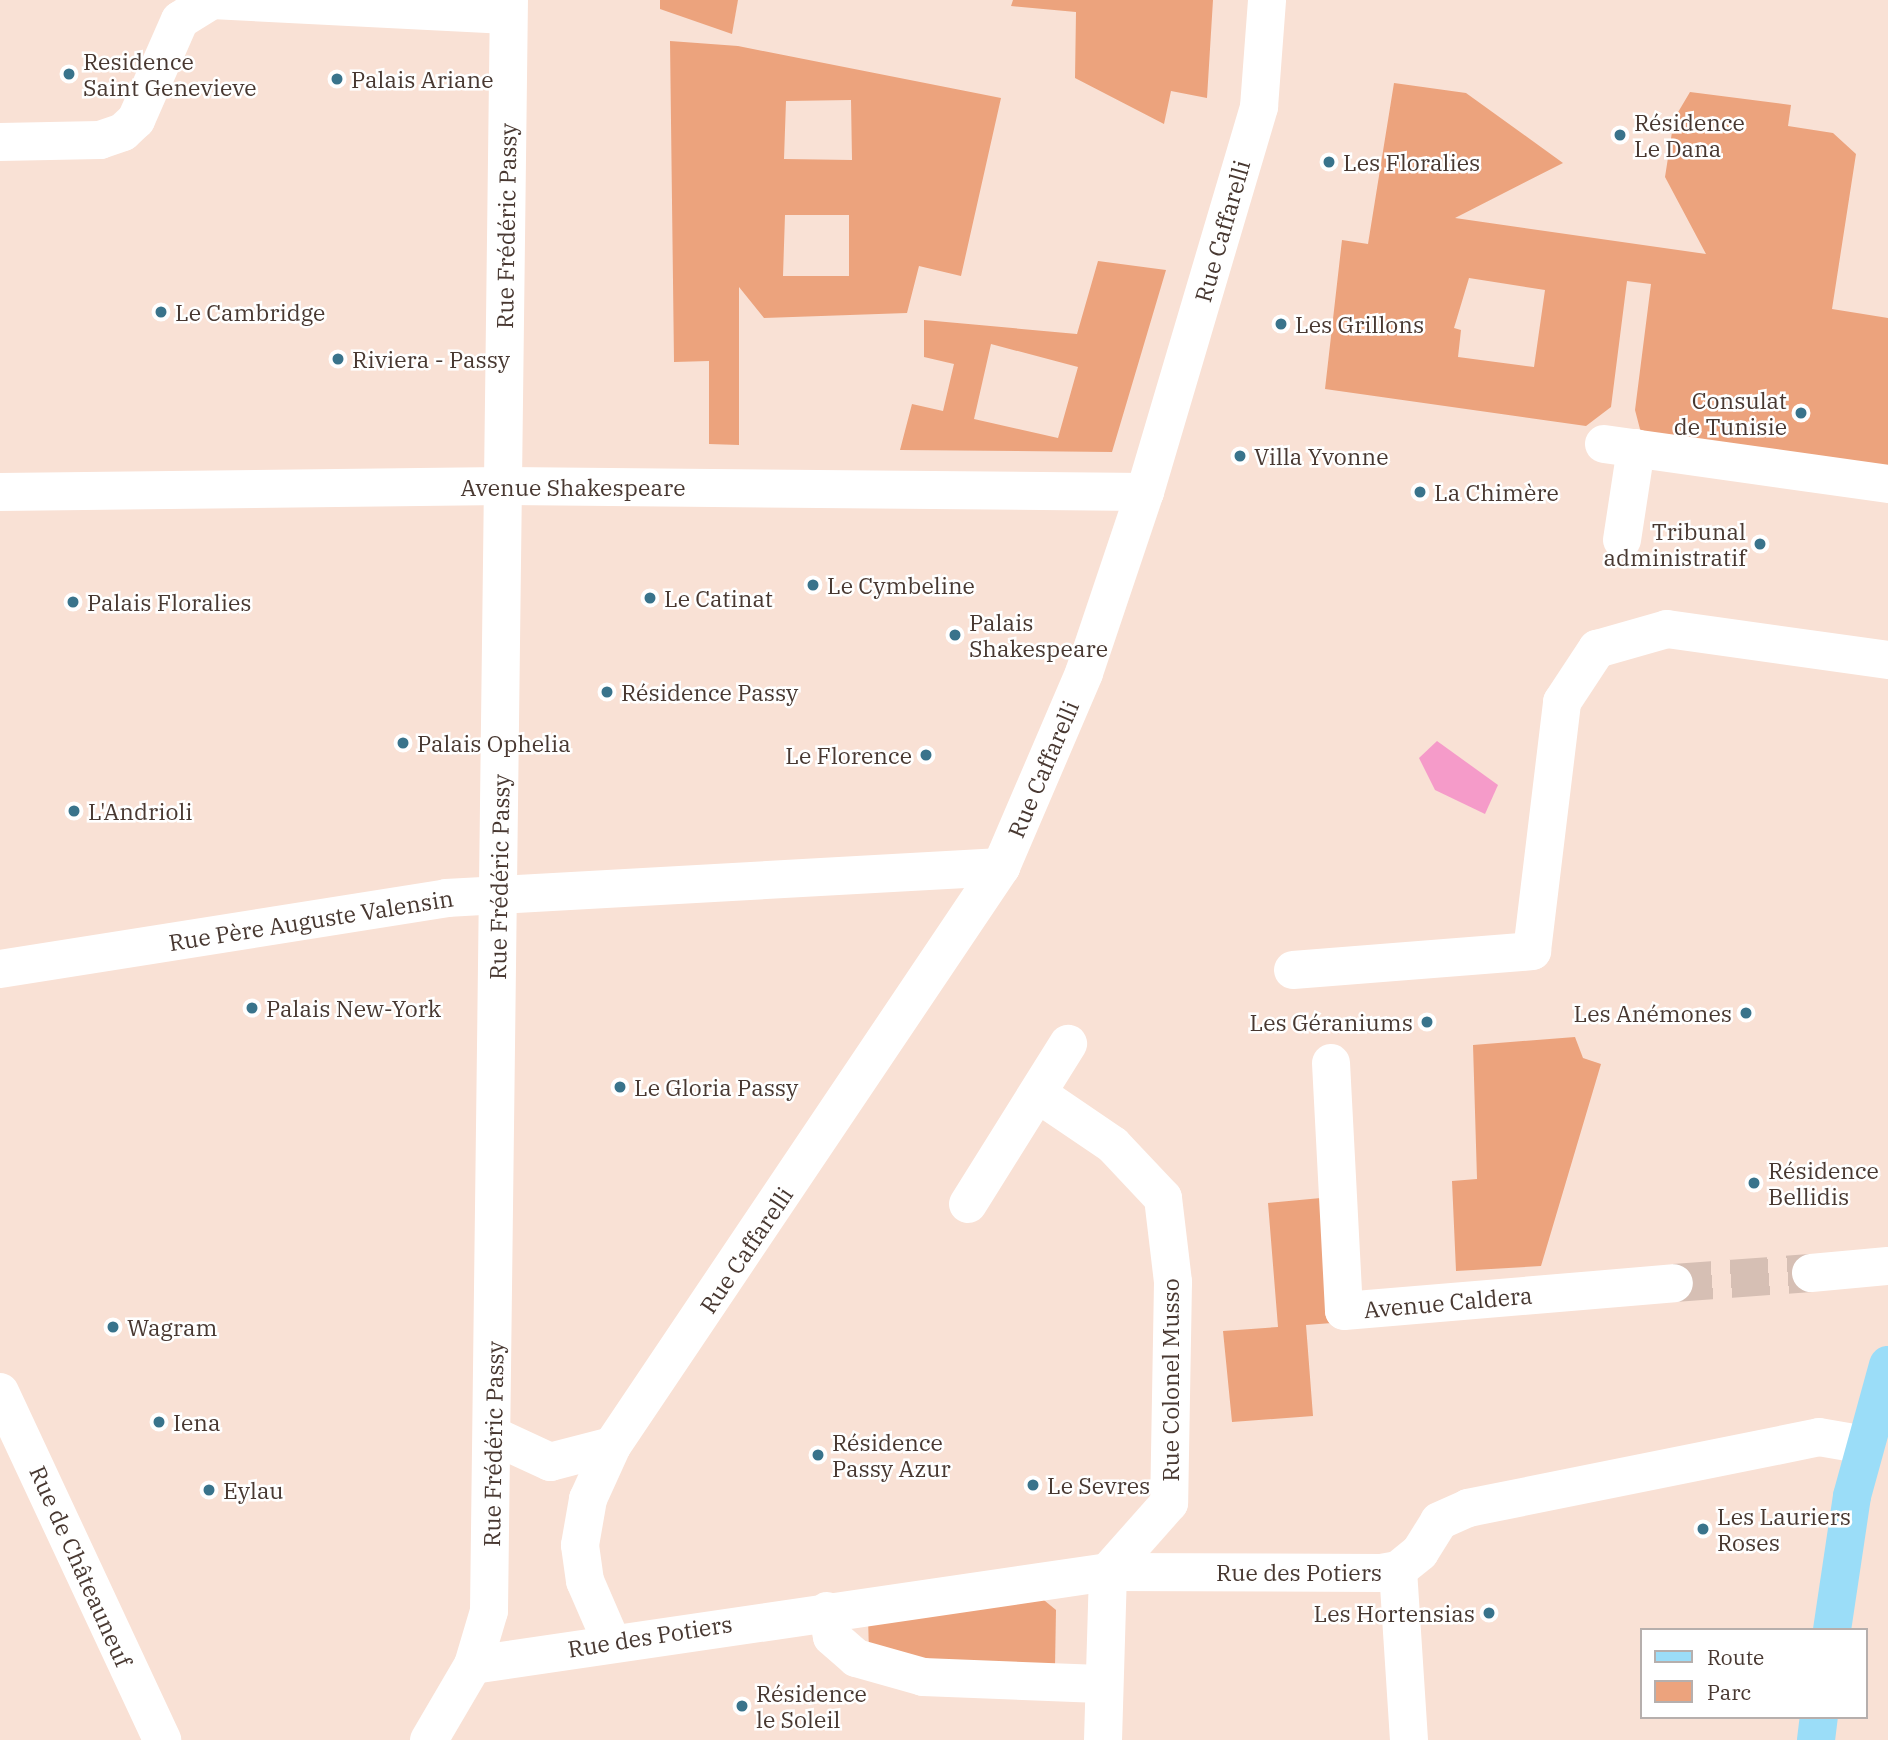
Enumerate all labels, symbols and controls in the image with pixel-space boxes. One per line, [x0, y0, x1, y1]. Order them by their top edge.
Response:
place label: Residence Saint Genevieve [83, 47, 257, 101]
place label: Palais Ariane [351, 65, 494, 93]
marker: Residence Saint Genevieve [61, 66, 77, 82]
marker: Palais Ariane [329, 71, 345, 87]
place label: Résidence Le Dana [1634, 108, 1745, 162]
street label: Rue Frédéric Passy [490, 123, 522, 329]
marker: Résidence Le Dana [1612, 127, 1628, 143]
place label: Les Floralies [1343, 148, 1480, 176]
marker: Les Floralies [1321, 154, 1337, 170]
street label: Rue Caffarelli [1189, 157, 1255, 305]
place label: Le Cambridge [175, 298, 325, 326]
marker: Le Cambridge [153, 304, 169, 320]
place label: Les Grillons [1295, 310, 1424, 338]
marker: Les Grillons [1273, 316, 1289, 332]
place label: Riviera - Passy [352, 345, 510, 373]
marker: Riviera - Passy [330, 351, 346, 367]
place label: Consulat de Tunisie [1674, 386, 1787, 440]
marker: Consulat de Tunisie [1793, 405, 1809, 421]
place label: Villa Yvonne [1254, 442, 1389, 470]
marker: Villa Yvonne [1232, 448, 1248, 464]
street label: Avenue Shakespeare [460, 473, 686, 501]
place label: La Chimère [1434, 478, 1559, 506]
marker: La Chimère [1412, 484, 1428, 500]
place label: Tribunal administratif [1603, 517, 1746, 571]
marker: Tribunal administratif [1752, 536, 1768, 552]
place label: Le Cymbeline [827, 571, 975, 599]
marker: Le Cymbeline [805, 577, 821, 593]
place label: Le Catinat [664, 584, 773, 612]
place label: Palais Floralies [87, 588, 252, 616]
marker: Le Catinat [642, 590, 658, 606]
marker: Palais Floralies [65, 594, 81, 610]
place label: Palais Shakespeare [969, 608, 1108, 662]
marker: Palais Shakespeare [947, 627, 963, 643]
place label: Résidence Passy [621, 678, 798, 706]
marker: Résidence Passy [599, 684, 615, 700]
street label: Rue Caffarelli [1002, 696, 1084, 842]
place label: Palais Ophelia [417, 729, 571, 757]
marker: Palais Ophelia [395, 735, 411, 751]
place label: Le Florence [785, 741, 912, 769]
marker: Le Florence [918, 747, 934, 763]
street label: Rue Frédéric Passy [483, 774, 515, 980]
place label: L'Andrioli [88, 797, 193, 825]
marker: L'Andrioli [66, 803, 82, 819]
street label: Rue Père Auguste Valensin [167, 884, 455, 956]
place label: Palais New-York [266, 994, 441, 1022]
place label: Les Anémones [1574, 999, 1732, 1027]
marker: Palais New-York [244, 1000, 260, 1016]
marker: Les Anémones [1738, 1005, 1754, 1021]
place label: Les Géraniums [1249, 1008, 1413, 1036]
marker: Les Géraniums [1419, 1014, 1435, 1030]
place label: Le Gloria Passy [634, 1073, 798, 1101]
marker: Le Gloria Passy [612, 1079, 628, 1095]
place label: Résidence Bellidis [1768, 1156, 1879, 1210]
marker: Résidence Bellidis [1746, 1175, 1762, 1191]
street label: Rue Caffarelli [694, 1182, 798, 1318]
street label: Rue Colonel Musso [1156, 1278, 1184, 1482]
street label: Avenue Caldera [1362, 1281, 1534, 1323]
place label: Wagram [127, 1313, 218, 1341]
marker: Wagram [105, 1319, 121, 1335]
street label: Rue Frédéric Passy [477, 1341, 509, 1547]
place label: Iena [173, 1408, 221, 1436]
marker: Iena [151, 1414, 167, 1430]
place label: Résidence Passy Azur [832, 1428, 951, 1482]
marker: Résidence Passy Azur [810, 1447, 826, 1463]
street label: Rue de Châteauneuf [24, 1461, 138, 1671]
place label: Le Sevres [1047, 1471, 1150, 1499]
place label: Eylau [223, 1476, 284, 1504]
marker: Le Sevres [1025, 1477, 1041, 1493]
marker: Eylau [201, 1482, 217, 1498]
place label: Les Lauriers Roses [1717, 1502, 1851, 1556]
marker: Les Lauriers Roses [1695, 1521, 1711, 1537]
street label: Rue des Potiers [1216, 1558, 1382, 1586]
place label: Les Hortensias [1314, 1599, 1475, 1627]
marker: Les Hortensias [1481, 1605, 1497, 1621]
street label: Rue des Potiers [566, 1609, 734, 1663]
legend [1640, 1628, 1867, 1719]
text: Route [1707, 1643, 1764, 1671]
text: Parc [1707, 1678, 1751, 1706]
place label: Résidence le Soleil [756, 1679, 867, 1733]
marker: Résidence le Soleil [734, 1698, 750, 1714]

